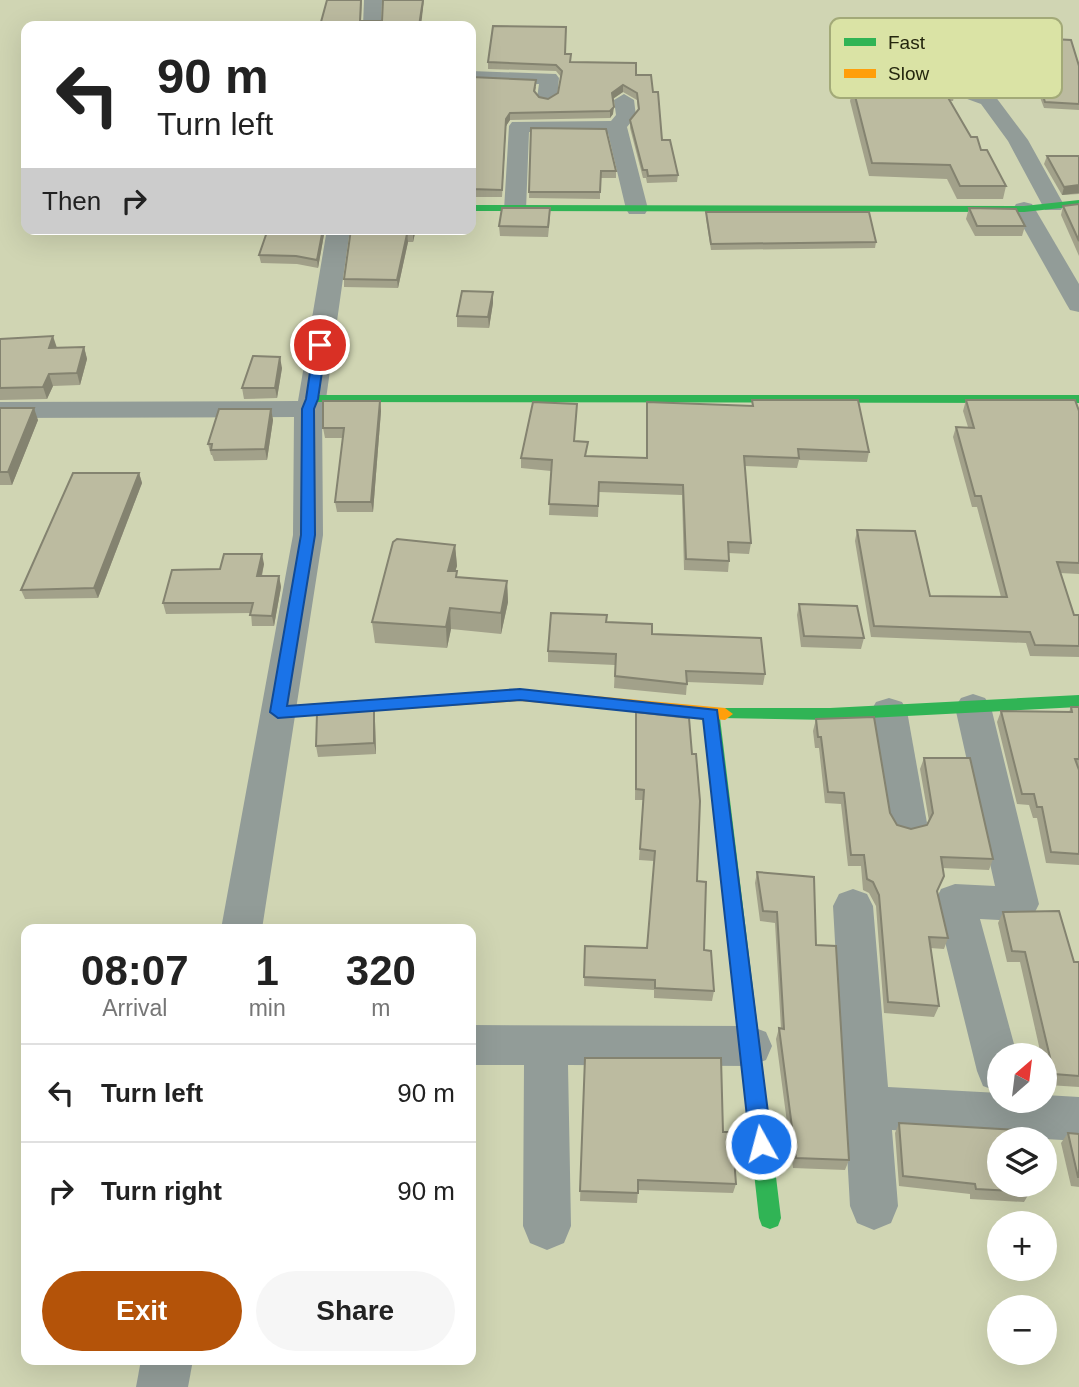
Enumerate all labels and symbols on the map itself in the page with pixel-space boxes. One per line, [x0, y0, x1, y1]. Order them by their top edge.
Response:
legend [830, 18, 1062, 98]
text: Fast [888, 32, 926, 53]
text: Slow [888, 63, 929, 84]
pin [290, 315, 350, 375]
north arrow [987, 1043, 1057, 1113]
position arrow [724, 1107, 798, 1181]

